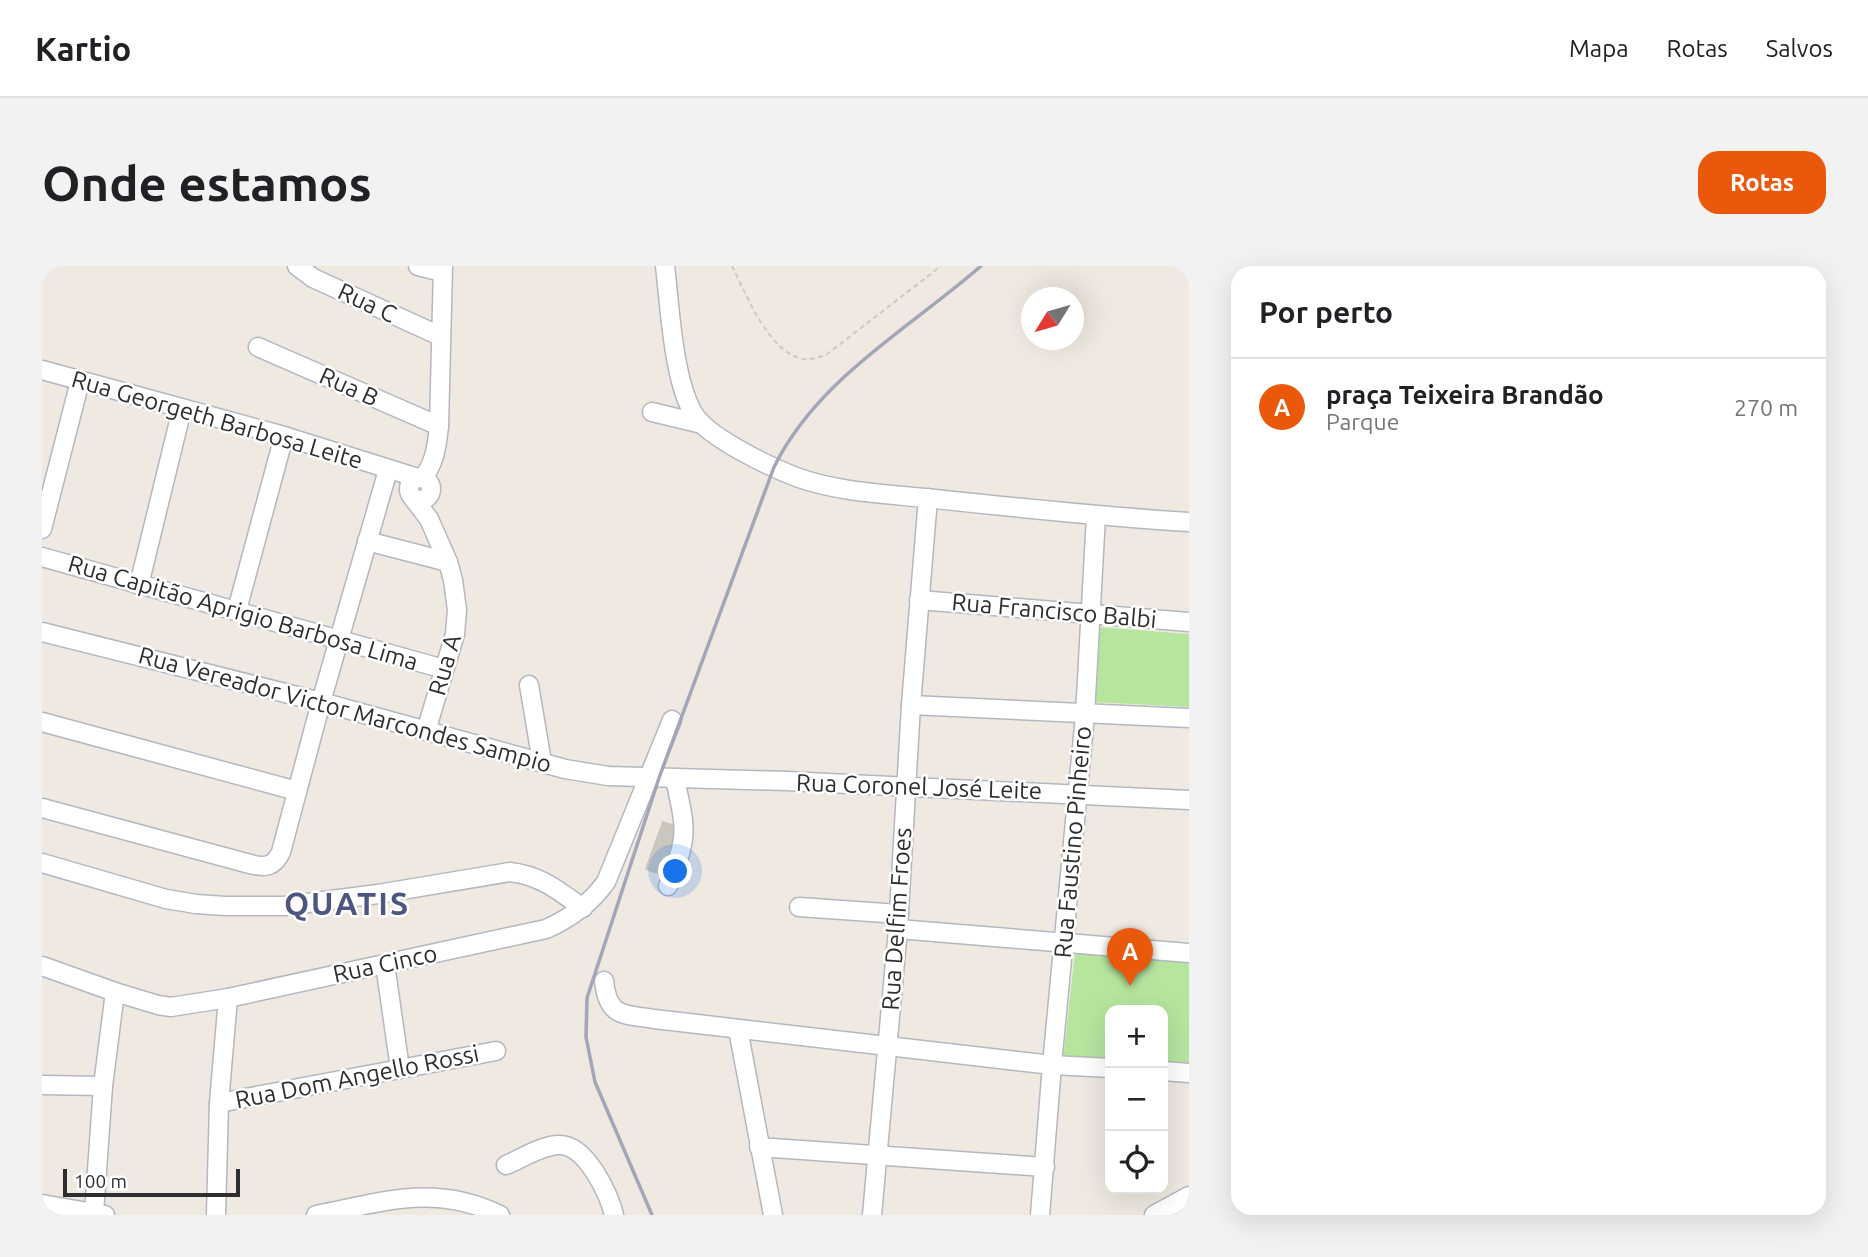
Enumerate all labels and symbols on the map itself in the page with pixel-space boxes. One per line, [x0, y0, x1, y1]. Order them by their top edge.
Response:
street label: Rua C [334, 277, 401, 328]
north arrow [1021, 287, 1084, 350]
street label: Rua B [316, 362, 383, 411]
street label: Rua Georgeth Barbosa Leite [69, 365, 366, 474]
street label: Rua Capitão Aprigio Barbosa Lima [65, 550, 421, 675]
street label: Rua Francisco Balbi [950, 588, 1158, 633]
street label: Rua A [423, 631, 466, 698]
street label: Rua Vereador Victor Marcondes Sampio [136, 641, 555, 778]
street label: Rua Faustino Pinheiro [1049, 725, 1096, 959]
street label: Rua Coronel José Leite [796, 769, 1042, 804]
street label: Rua Delfim Froes [877, 827, 916, 1011]
your location [658, 854, 692, 888]
district label: QUATIS [284, 885, 410, 921]
pin: A [1107, 928, 1153, 986]
street label: Rua Cinco [330, 939, 439, 988]
street label: Rua Dom Angello Rossi [233, 1040, 481, 1113]
scale bar [63, 1166, 240, 1198]

